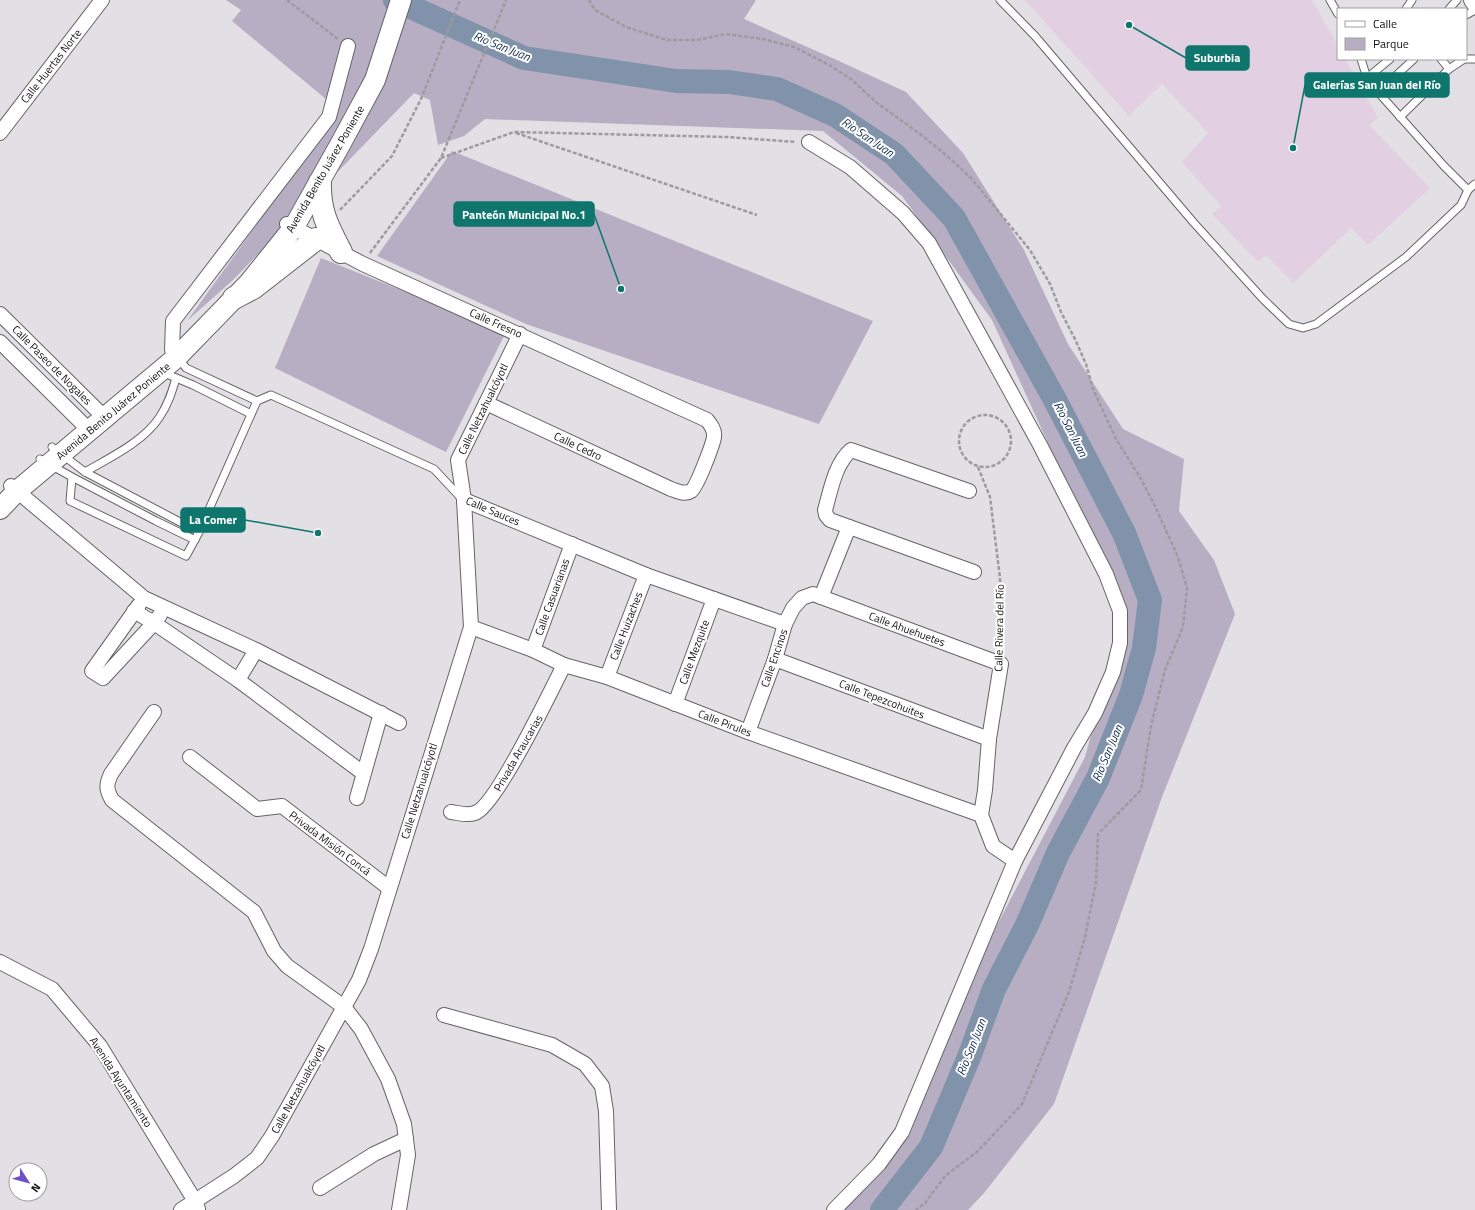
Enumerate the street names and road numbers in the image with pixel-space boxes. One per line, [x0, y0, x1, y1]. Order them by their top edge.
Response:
street label: Calle Huertas Norte [17, 25, 85, 107]
street label: Avenida Benito Juárez Poniente [282, 102, 368, 236]
street label: Calle Fresno [467, 304, 525, 342]
street label: Calle Paseo de Nogales [9, 322, 95, 408]
street label: Avenida Benito Juárez Poniente [52, 358, 174, 464]
street label: Calle Netzahualcóyotl [454, 361, 512, 457]
street label: Calle Cedro [551, 428, 605, 464]
street label: Calle Sauces [464, 492, 522, 530]
street label: Calle Casuarianas [531, 556, 573, 638]
street label: Calle Rivera del Río [990, 584, 1008, 672]
street label: Calle Huizaches [606, 589, 646, 663]
street label: Calle Ahuehuetes [867, 608, 947, 650]
street label: Calle Mezquite [675, 617, 713, 687]
street label: Calle Encinos [757, 627, 791, 689]
street label: Calle Tepezcohuites [837, 675, 927, 723]
street label: Calle Pirules [696, 705, 754, 741]
street label: Privada Araucarias [490, 712, 546, 794]
street label: Calle Netzahualcóyotl [397, 741, 441, 841]
street label: Privada Misión Concá [286, 807, 374, 879]
street label: Avenida Ayuntamiento [86, 1034, 156, 1130]
street label: Calle Netzahualcóyotl [267, 1042, 329, 1136]

